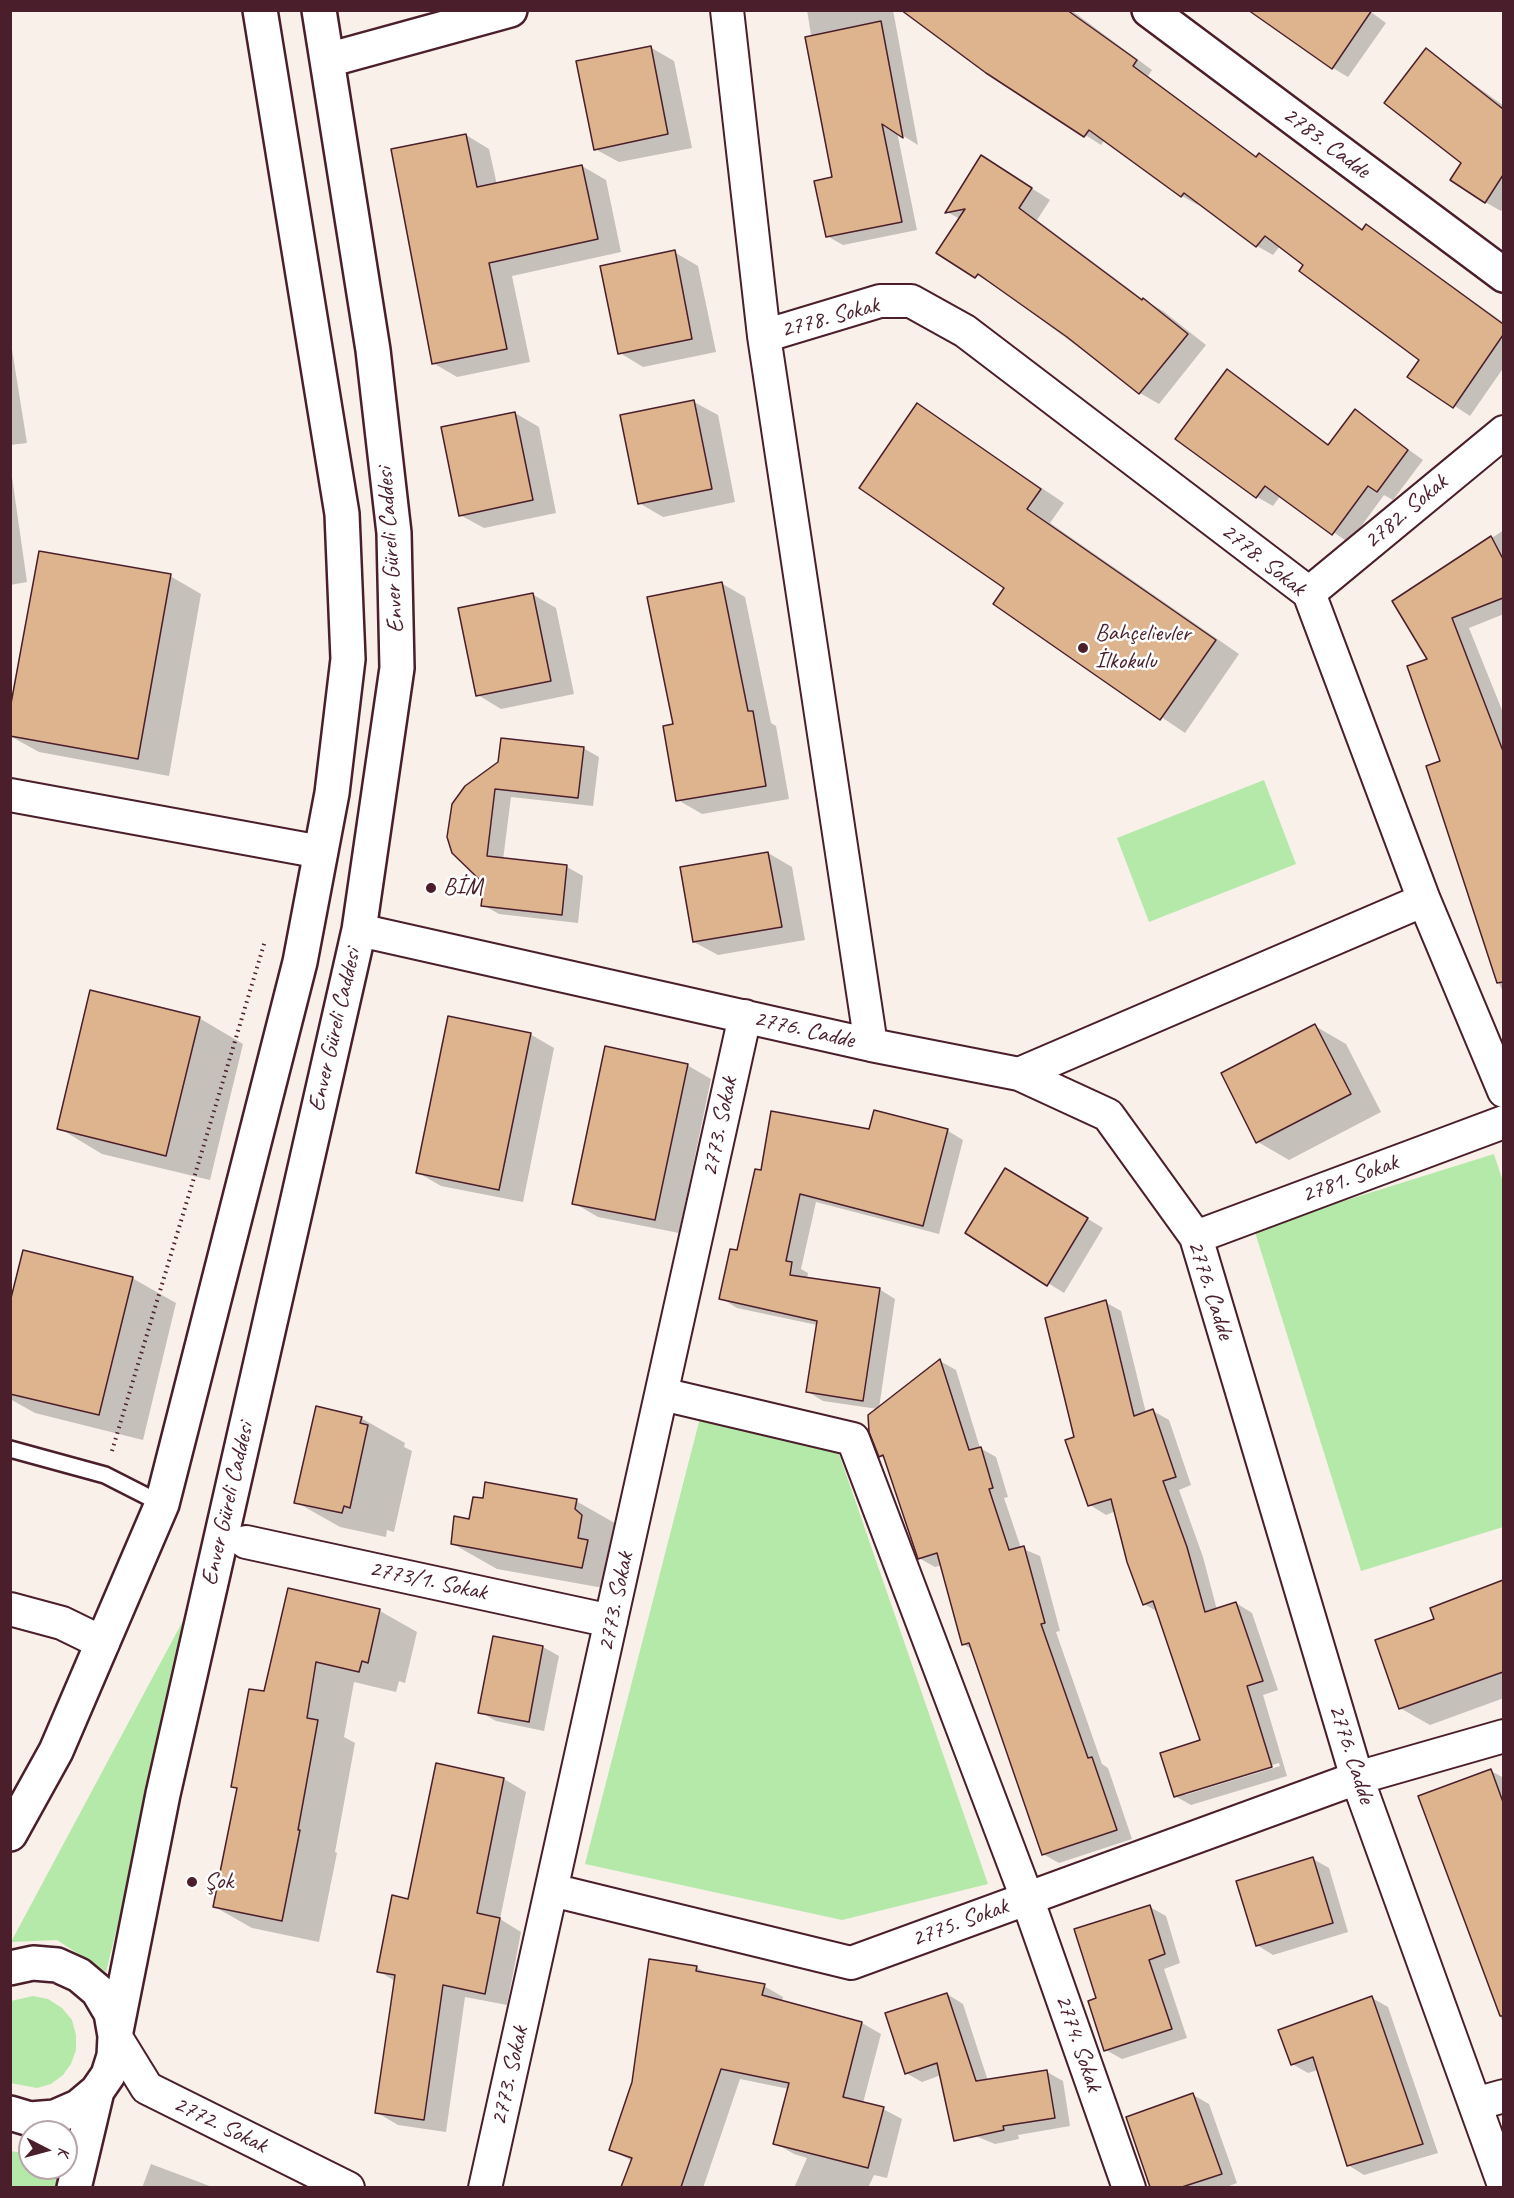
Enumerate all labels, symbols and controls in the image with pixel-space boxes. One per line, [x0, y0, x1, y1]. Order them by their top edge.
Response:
street label: 2783. Cadde [1277, 101, 1375, 185]
street label: 2778. Sokak [778, 291, 882, 345]
street label: Enver Güreli Caddesi [371, 466, 411, 634]
street label: 2782. Sokak [1358, 469, 1454, 555]
street label: 2778. Sokak [1215, 517, 1311, 603]
place label: Bahçelievler İlkokulu [1095, 620, 1190, 676]
marker: Bahçelievler İlkokulu [1076, 641, 1090, 655]
place label: BİM [443, 874, 482, 902]
marker: BİM [424, 881, 438, 895]
street label: Enver Güreli Caddesi [302, 946, 368, 1114]
street label: 2776. Cadde [751, 1004, 857, 1056]
street label: 2773. Sokak [695, 1075, 745, 1179]
street label: 2781. Sokak [1298, 1148, 1402, 1210]
street label: 2776. Cadde [1181, 1237, 1239, 1343]
street label: Enver Güreli Caddesi [195, 1420, 261, 1588]
street label: 2773. Sokak [591, 1550, 641, 1654]
street label: 2773/1. Sokak [367, 1554, 489, 1608]
street label: 2776. Cadde [1322, 1701, 1380, 1807]
place label: Şok [204, 1868, 233, 1896]
marker: Şok [185, 1875, 199, 1889]
street label: 2775. Sokak [908, 1892, 1012, 1954]
street label: 2774. Sokak [1048, 1991, 1108, 2095]
street label: 2773. Sokak [485, 2024, 535, 2128]
street label: 2772. Sokak [168, 2090, 272, 2160]
north arrow [18, 2120, 78, 2180]
text: K [54, 2147, 74, 2157]

